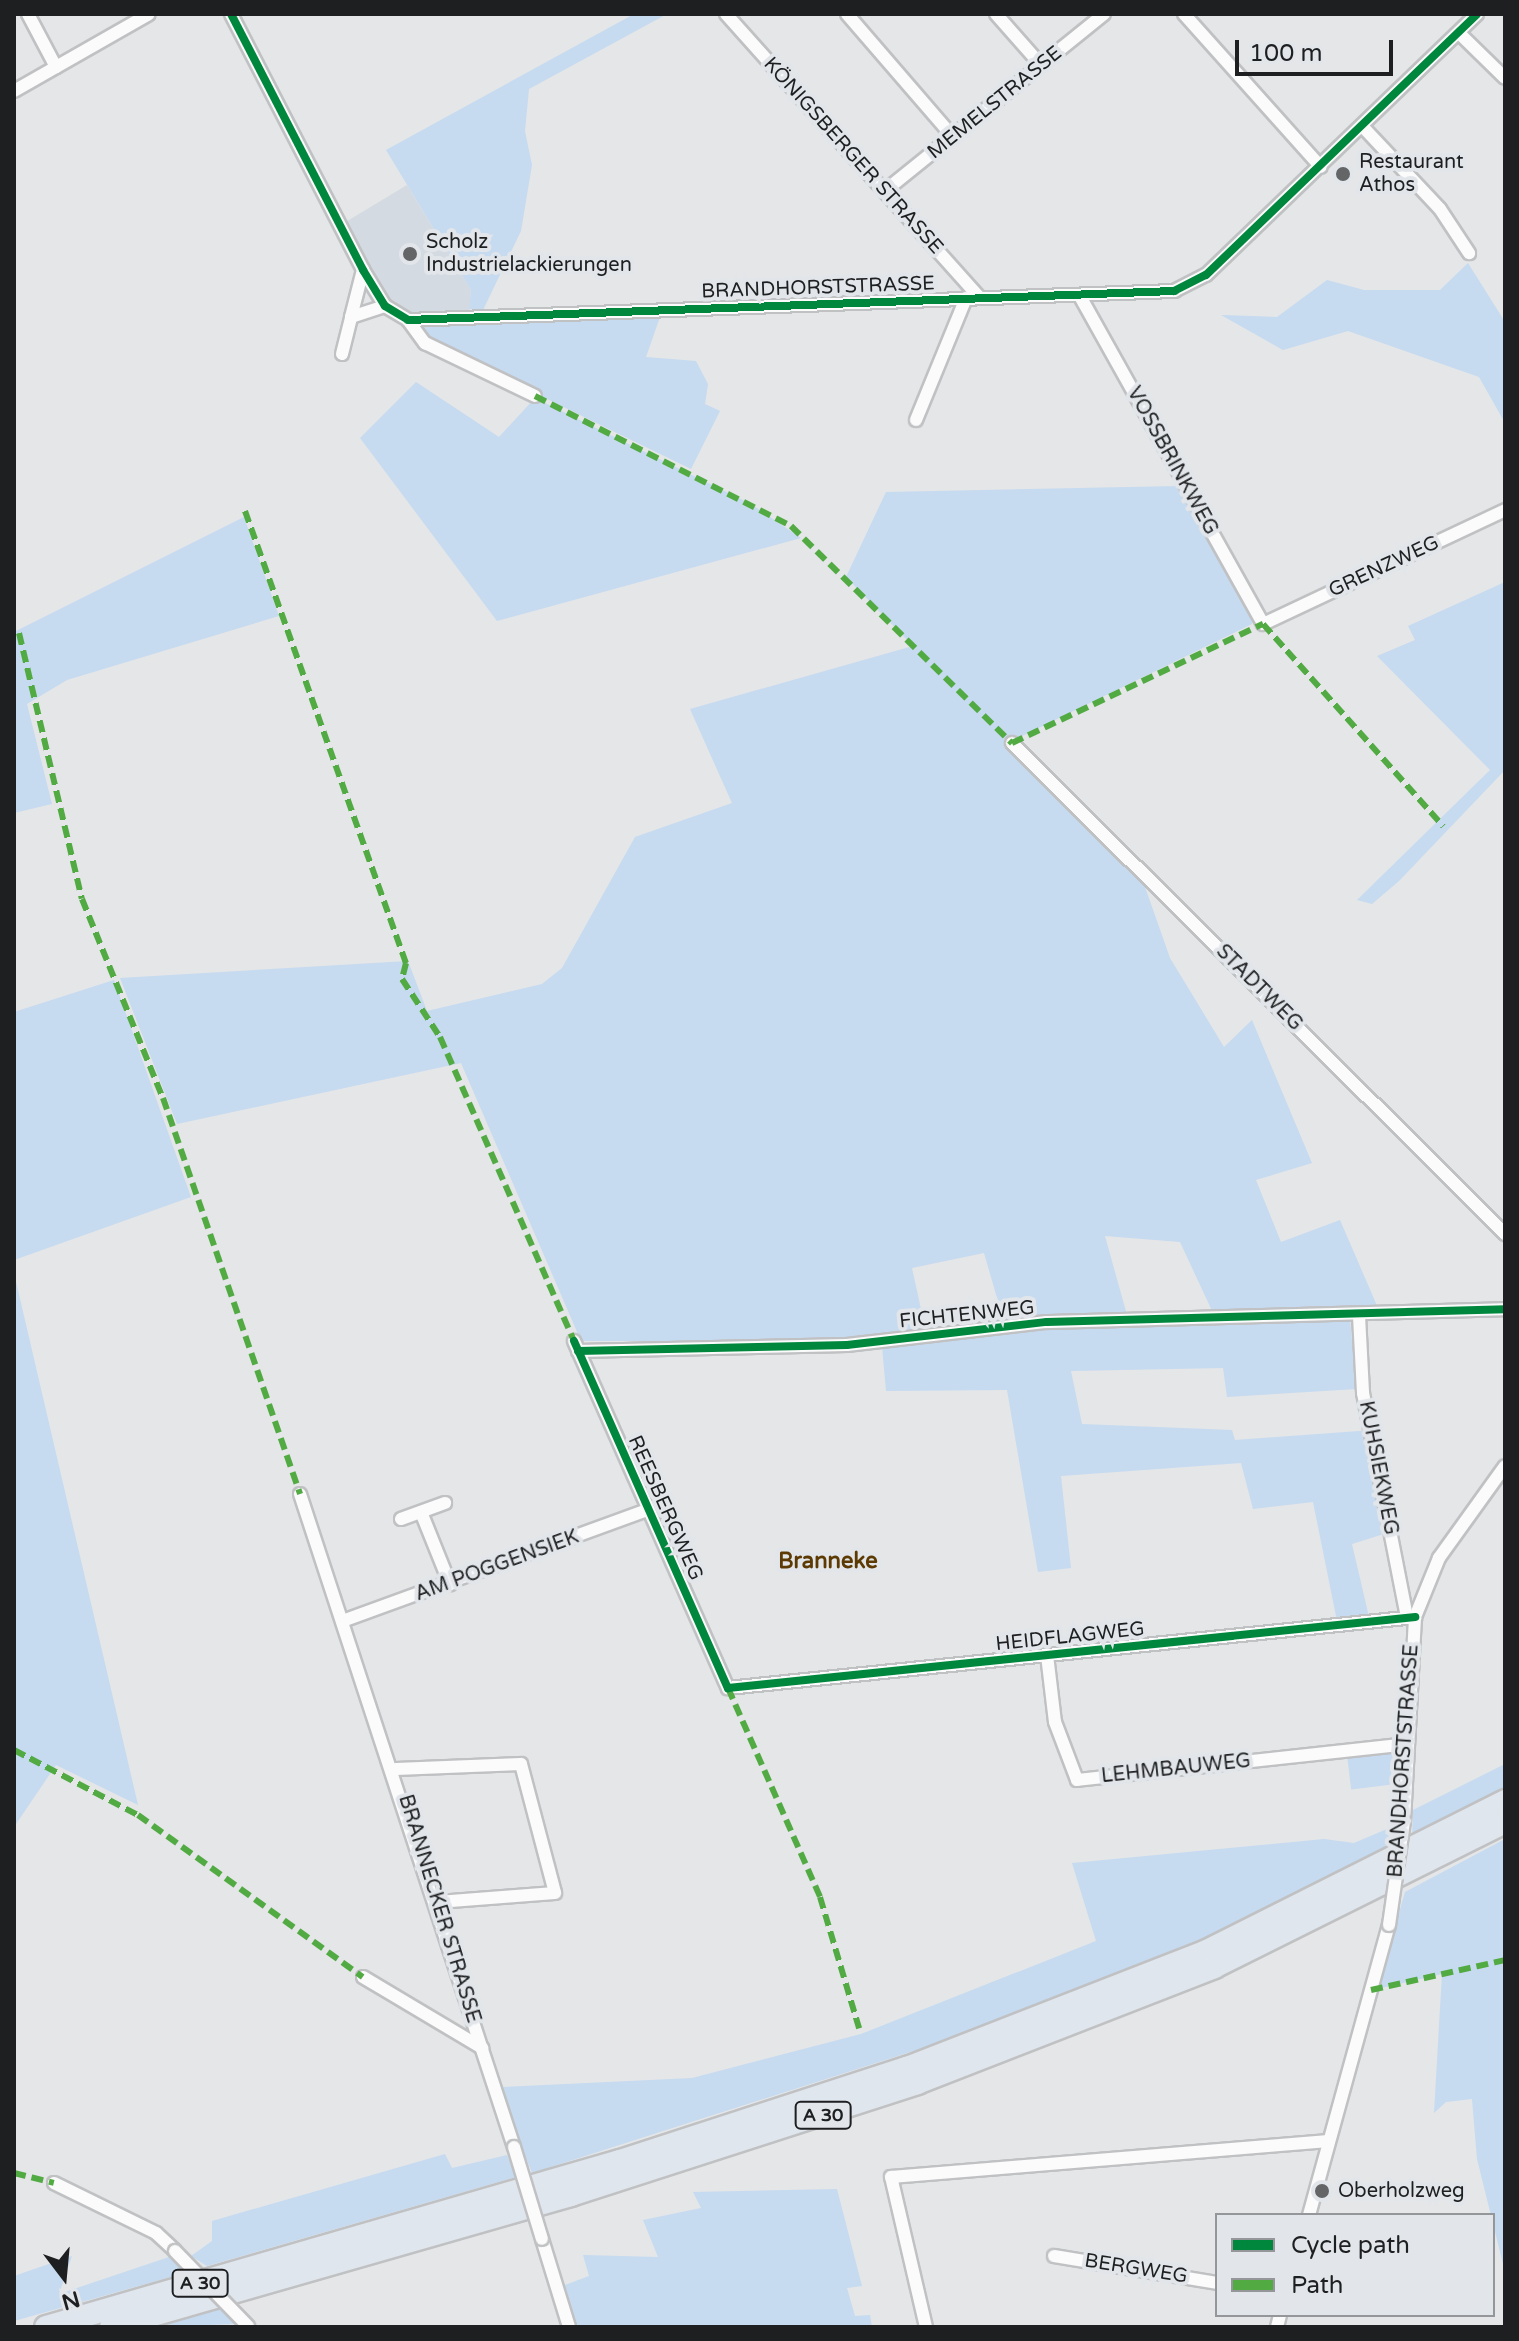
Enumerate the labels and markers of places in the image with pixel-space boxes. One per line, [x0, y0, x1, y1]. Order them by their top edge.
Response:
place label: Restaurant Athos [1359, 150, 1464, 197]
marker: Restaurant Athos [1334, 165, 1352, 183]
place label: Scholz Industrielackierungen [426, 230, 632, 277]
marker: Scholz Industrielackierungen [401, 245, 419, 263]
place label: Oberholzweg [1338, 2179, 1465, 2203]
marker: Oberholzweg [1313, 2182, 1331, 2200]

